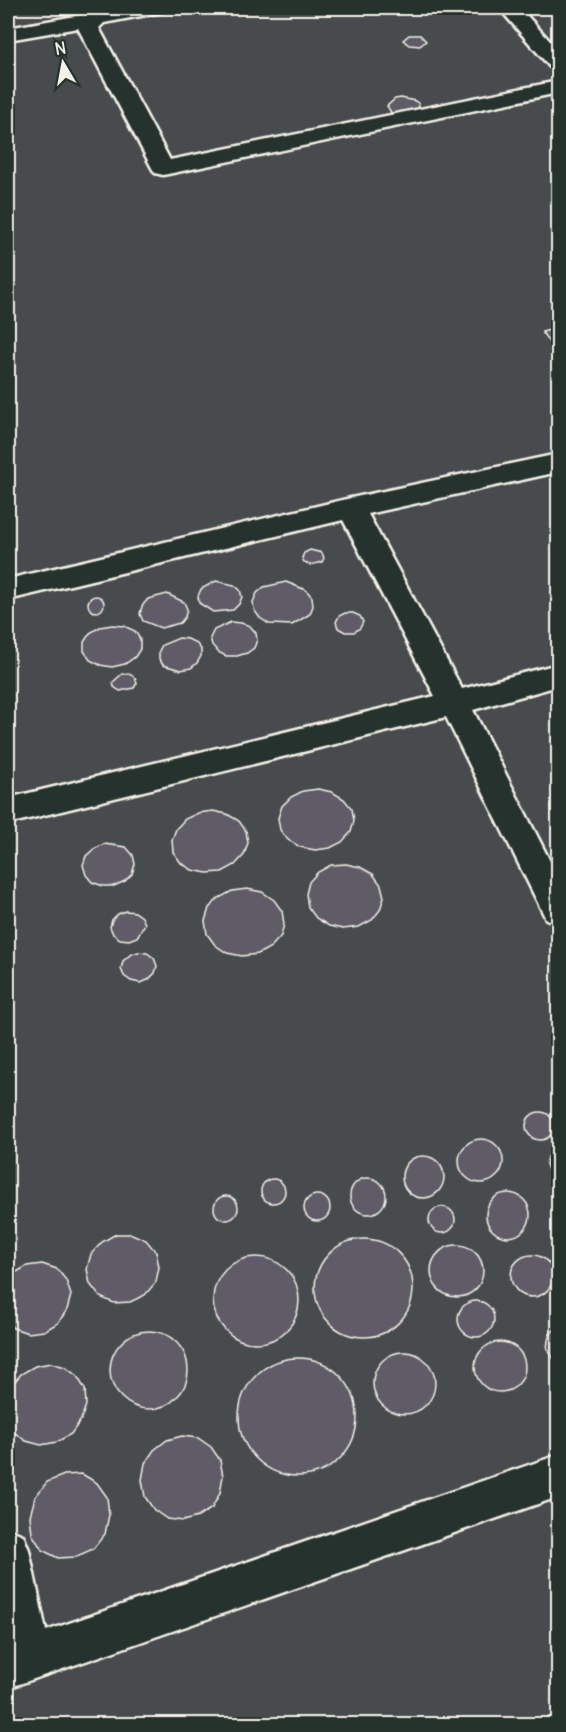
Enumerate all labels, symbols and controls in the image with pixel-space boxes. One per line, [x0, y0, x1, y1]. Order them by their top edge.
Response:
north arrow [33, 33, 93, 93]
text: N [53, 37, 68, 59]

